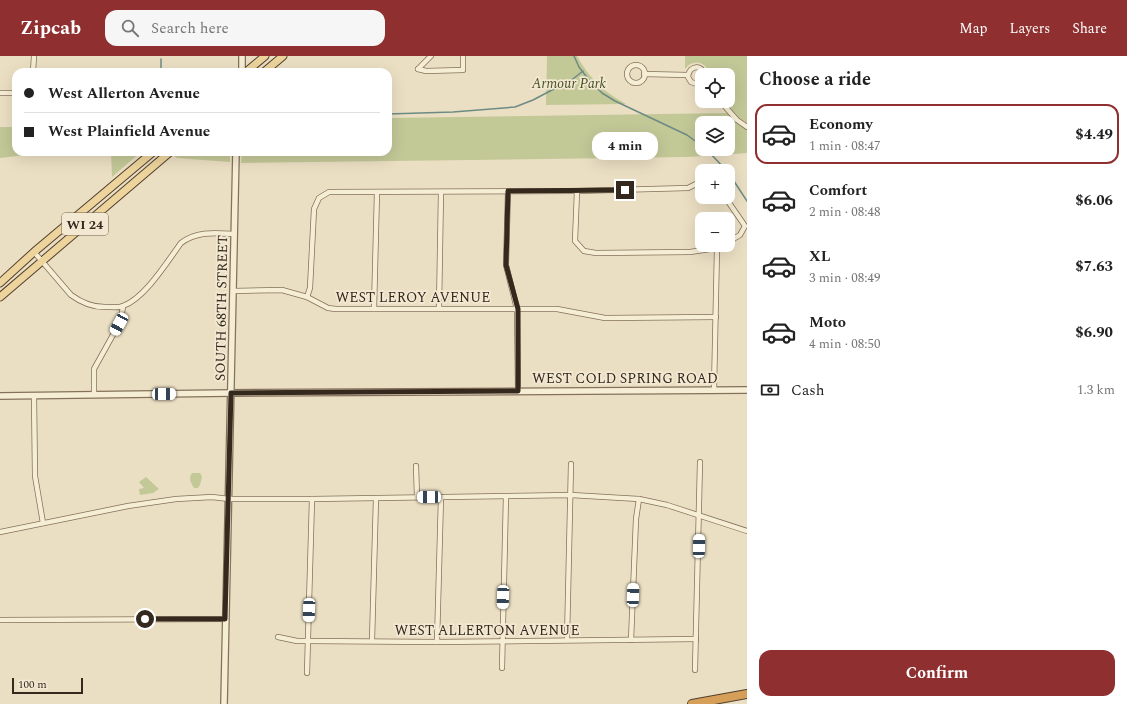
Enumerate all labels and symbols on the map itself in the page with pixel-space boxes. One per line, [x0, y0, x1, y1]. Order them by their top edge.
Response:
park label: Armour Park [531, 73, 607, 94]
callout: 4 min [592, 132, 658, 160]
route end [616, 181, 634, 199]
road number: WI 24 [62, 213, 108, 235]
street label: SOUTH 68TH STREET [210, 235, 233, 381]
street label: WEST LEROY AVENUE [336, 287, 490, 308]
car [108, 311, 130, 337]
street label: WEST COLD SPRING ROAD [532, 368, 718, 389]
car [152, 388, 176, 400]
car [417, 491, 441, 503]
car [693, 534, 705, 558]
car [627, 583, 639, 607]
car [497, 585, 509, 609]
car [303, 598, 315, 622]
route start [136, 610, 154, 628]
street label: WEST ALLERTON AVENUE [394, 620, 580, 641]
scale bar [12, 676, 83, 695]

